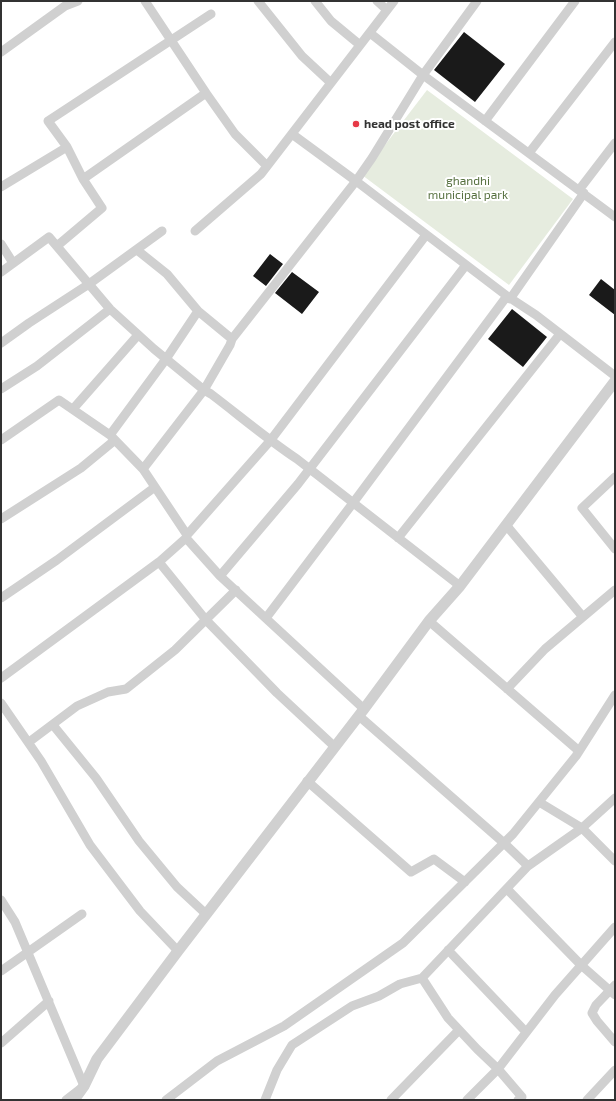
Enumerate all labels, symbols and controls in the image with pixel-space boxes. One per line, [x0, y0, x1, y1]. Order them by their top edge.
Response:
place label: head post office [364, 117, 455, 131]
marker: head post office [351, 119, 361, 129]
park label: ghandhi municipal park [428, 174, 508, 202]

